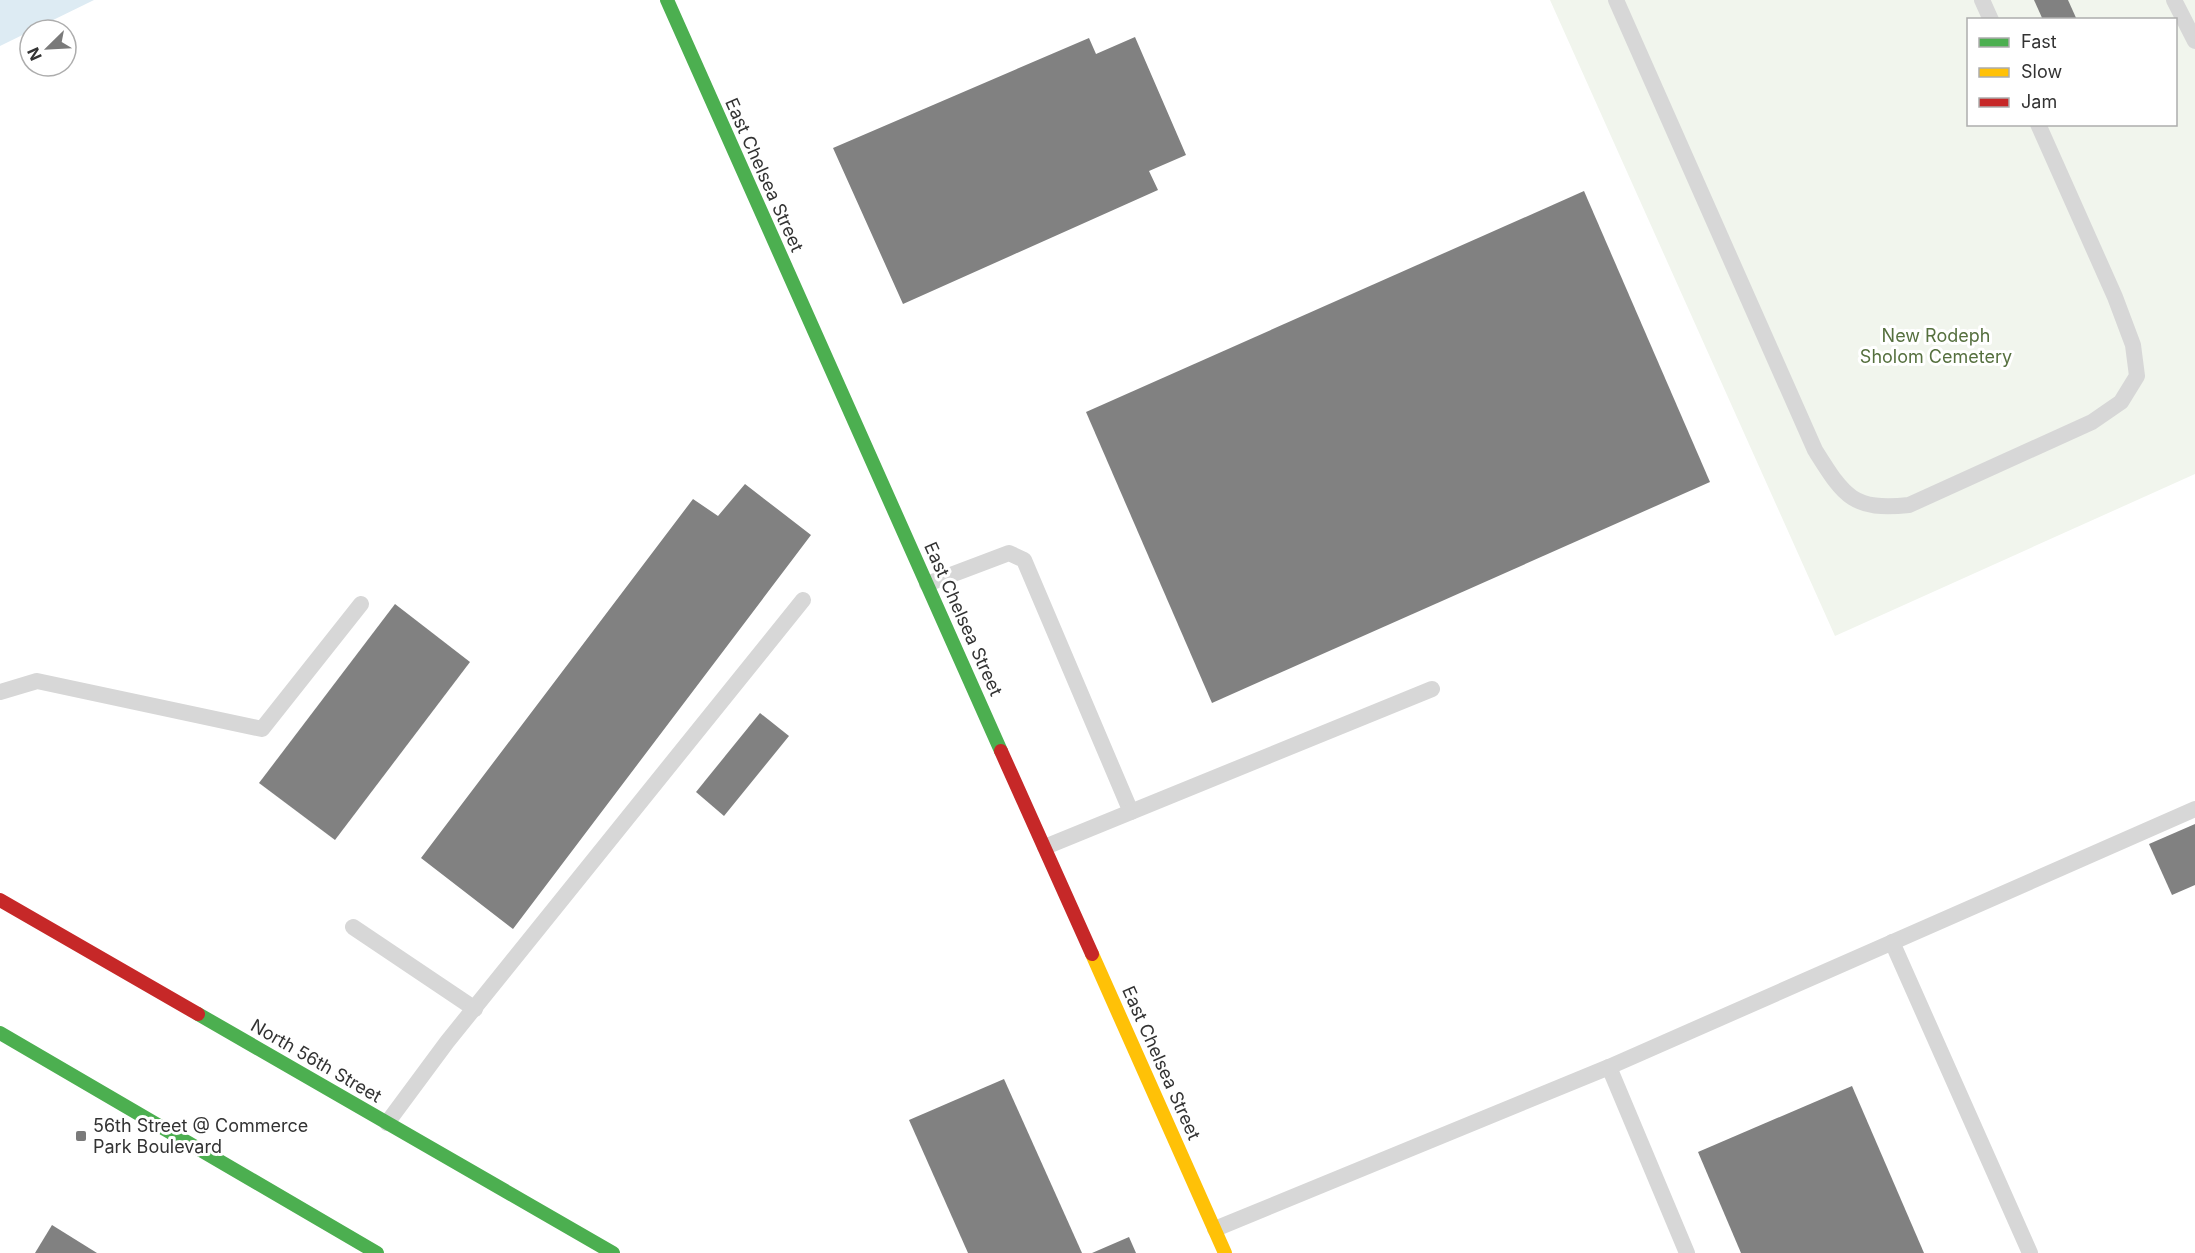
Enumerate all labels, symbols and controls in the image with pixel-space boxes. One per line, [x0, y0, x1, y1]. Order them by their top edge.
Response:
north arrow [18, 18, 78, 78]
legend [1967, 18, 2177, 126]
text: Fast [2021, 31, 2057, 52]
text: N [23, 44, 46, 64]
text: Slow [2021, 61, 2062, 82]
text: Jam [2021, 91, 2057, 112]
street label: East Chelsea Street [721, 95, 808, 255]
park label: New Rodeph Sholom Cemetery [1860, 325, 2012, 367]
street label: East Chelsea Street [920, 539, 1007, 699]
street label: East Chelsea Street [1118, 983, 1205, 1143]
street label: North 56th Street [247, 1015, 385, 1107]
place label: 56th Street @ Commerce Park Boulevard [93, 1115, 308, 1157]
marker: 56th Street @ Commerce Park Boulevard [74, 1129, 88, 1143]

